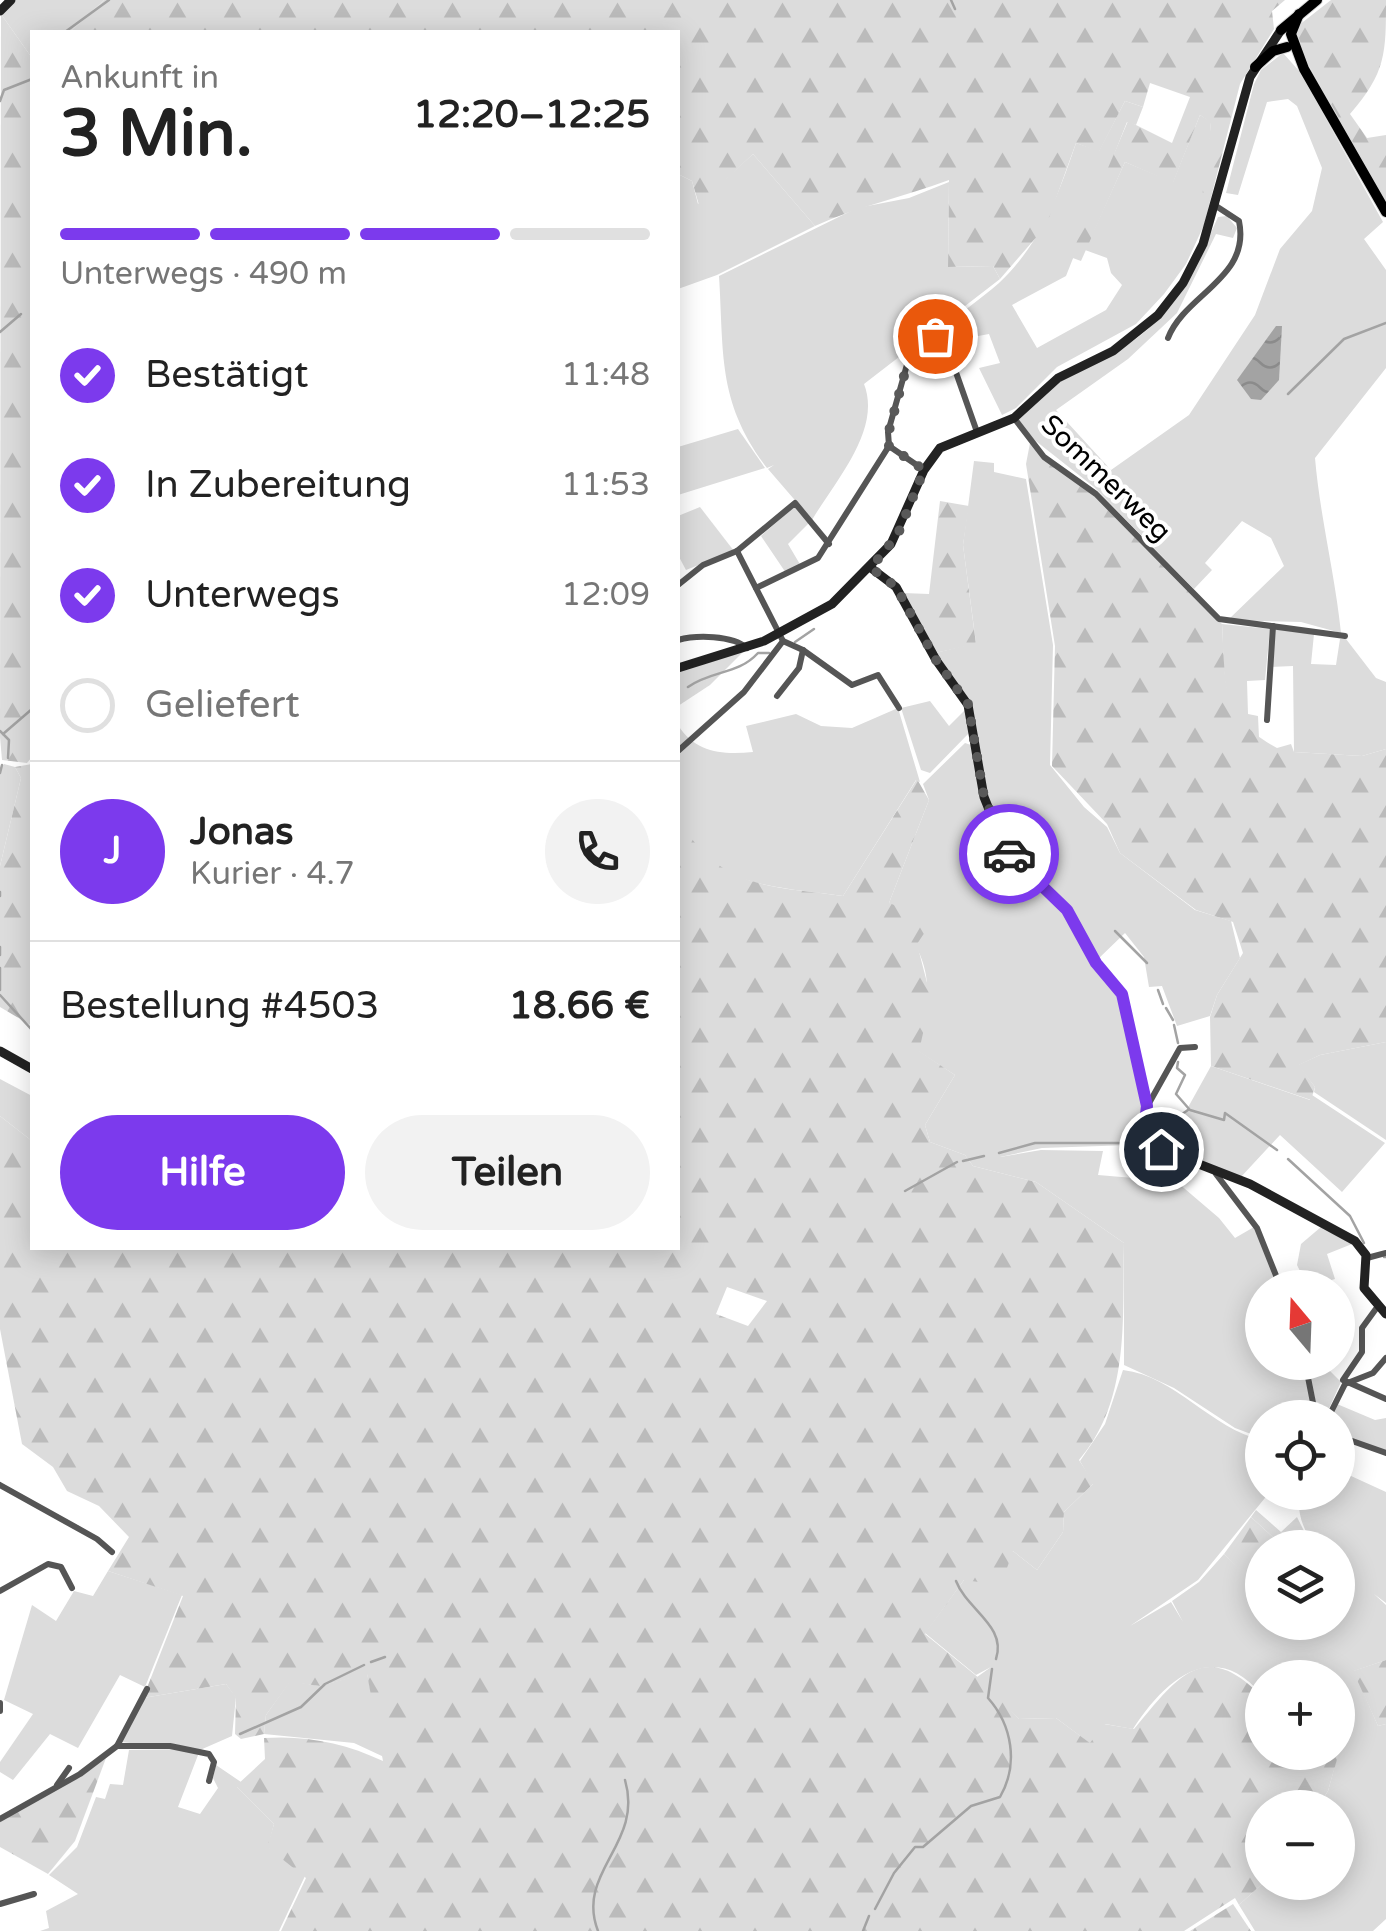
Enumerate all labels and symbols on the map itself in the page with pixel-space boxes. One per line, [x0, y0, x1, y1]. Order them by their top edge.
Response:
pin [893, 294, 978, 379]
street label: Sommerweg [1034, 408, 1178, 548]
courier [959, 804, 1059, 904]
pin [1119, 1107, 1204, 1192]
north arrow [1245, 1270, 1355, 1380]

